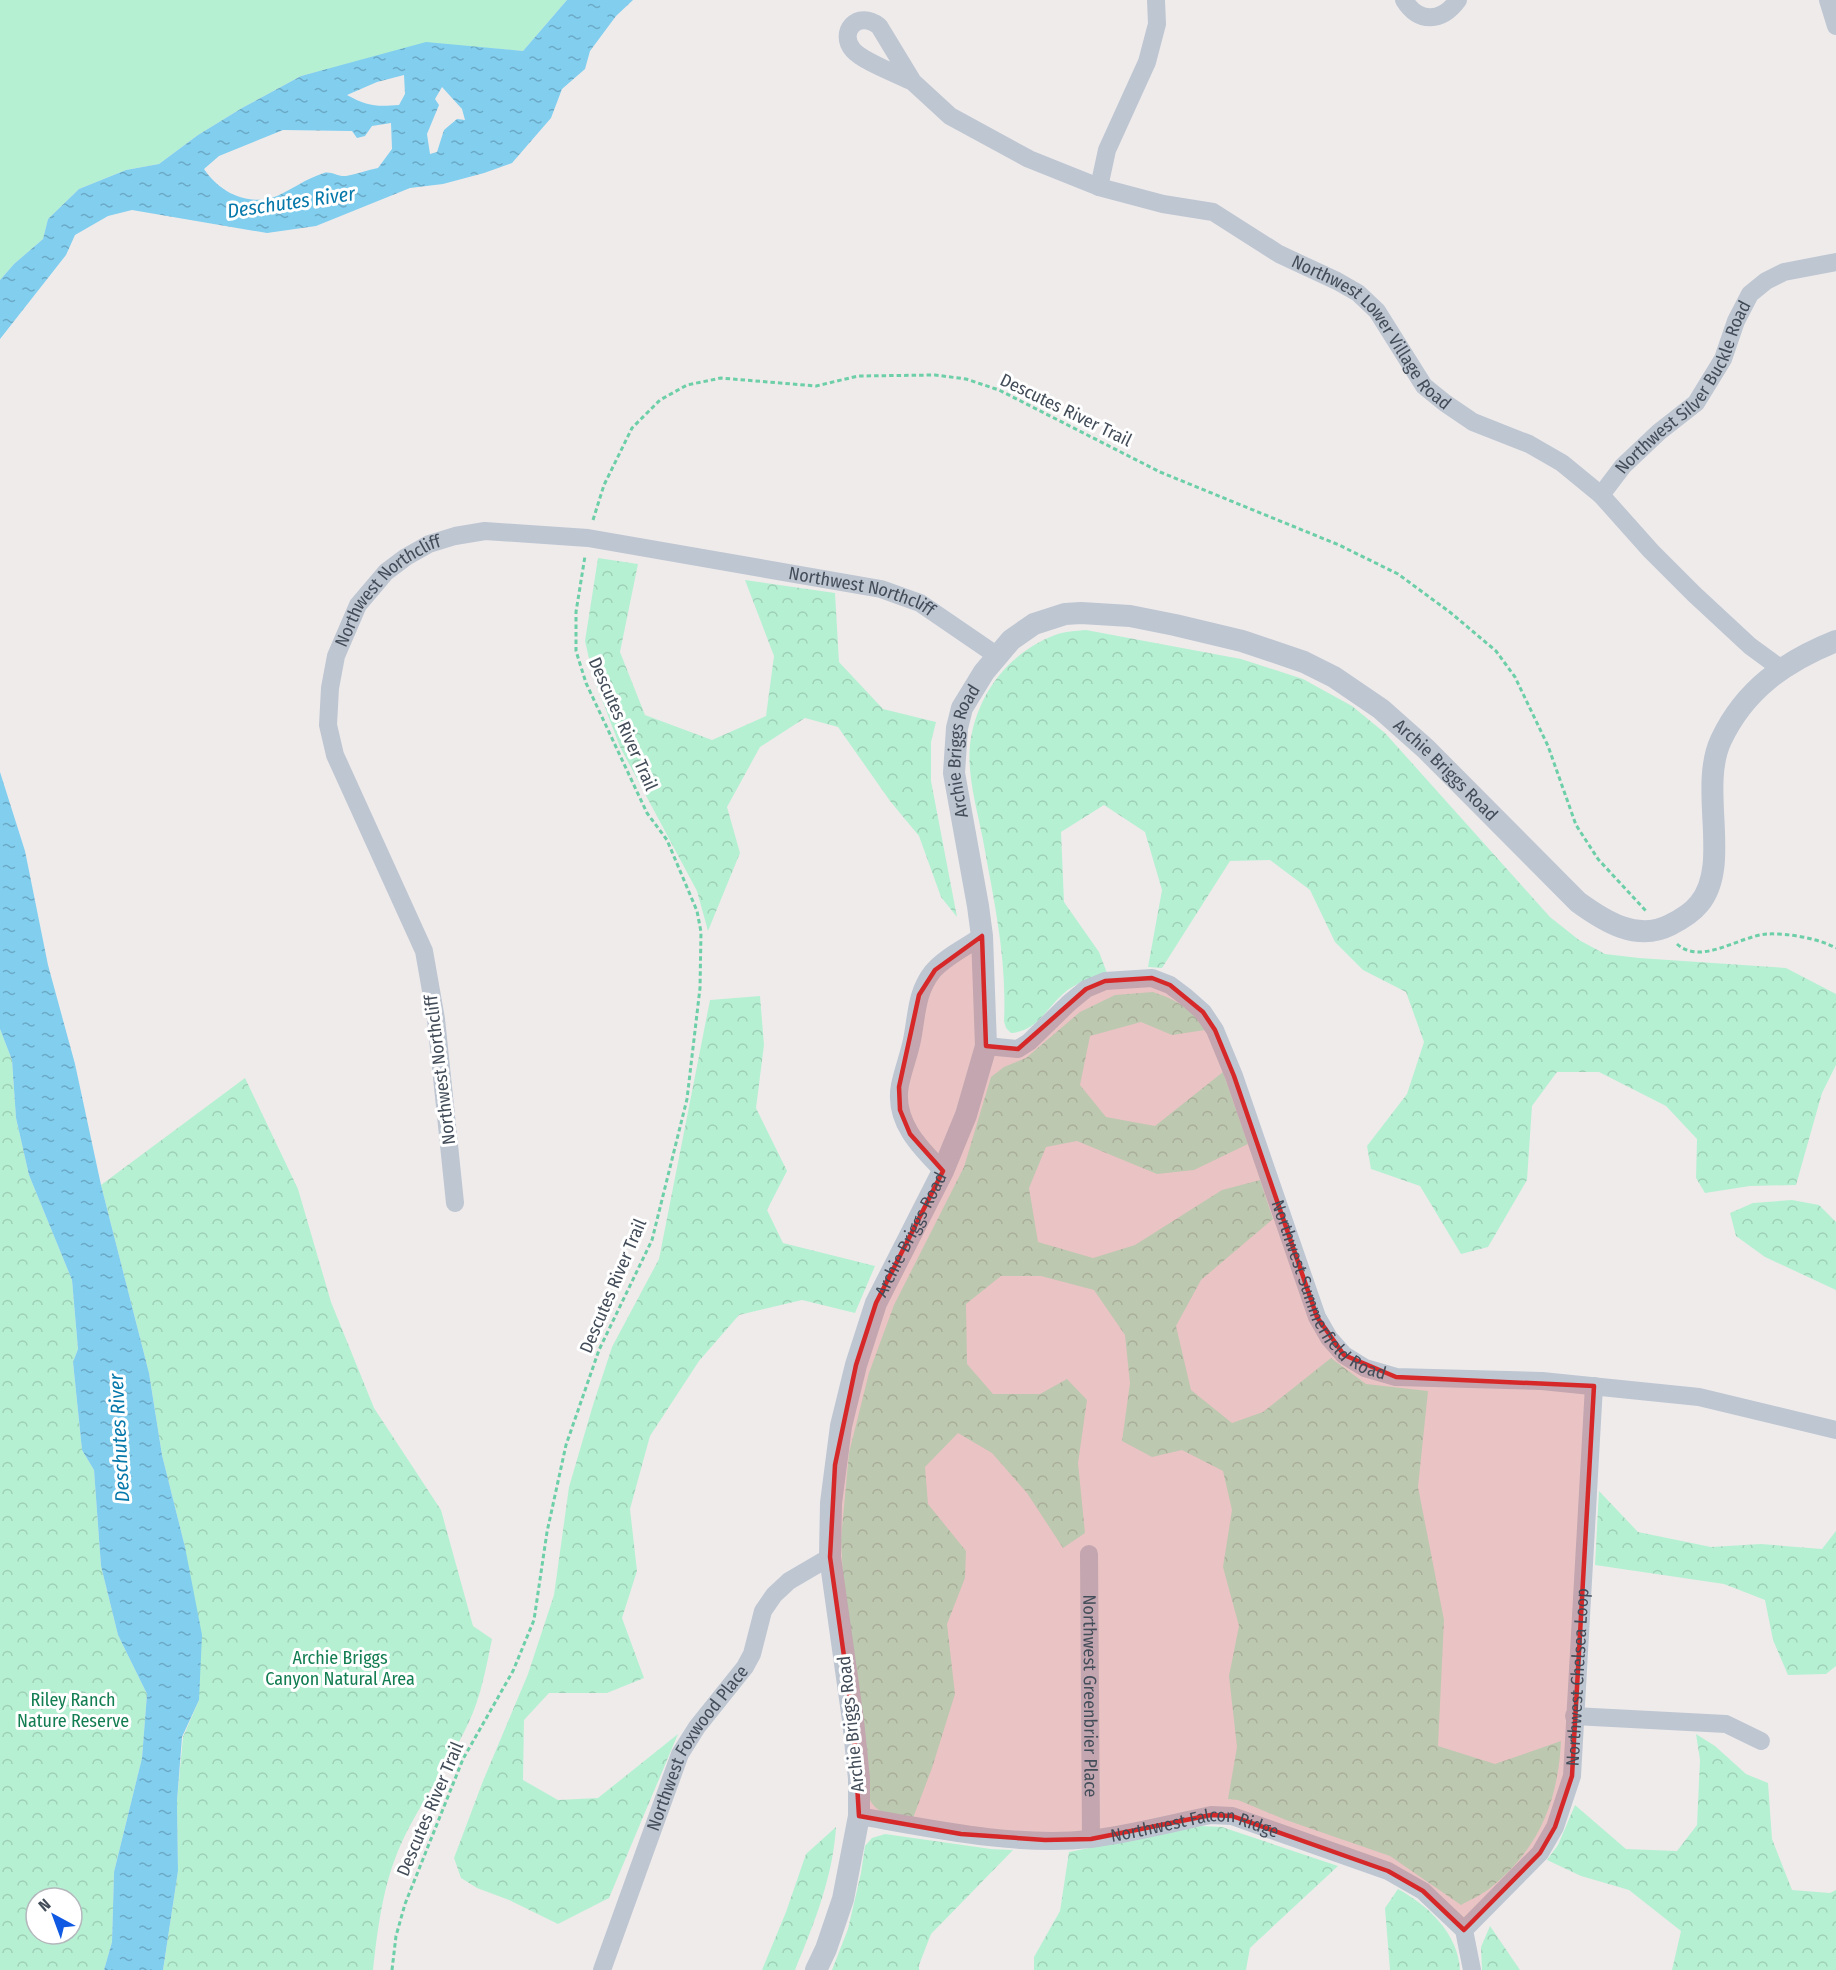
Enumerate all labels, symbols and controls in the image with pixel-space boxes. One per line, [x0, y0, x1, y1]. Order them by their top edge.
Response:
water label: Deschutes River [226, 181, 357, 223]
street label: Northwest Lower Village Road [1288, 250, 1456, 414]
street label: Northwest Silver Buckle Road [1610, 297, 1756, 478]
street label: Descutes River Trail [997, 369, 1136, 452]
street label: Northwest Northcliff [330, 530, 445, 650]
street label: Northwest Northcliff [787, 562, 940, 622]
street label: Descutes River Trail [584, 654, 662, 794]
street label: Archie Briggs Road [943, 680, 985, 820]
street label: Archie Briggs Road [1389, 714, 1502, 826]
street label: Northwest Northcliff [420, 992, 460, 1146]
street label: Archie Briggs Road [870, 1168, 952, 1300]
street label: Northwest Summerfield Road [1267, 1197, 1389, 1385]
street label: Descutes River Trail [575, 1215, 651, 1356]
water label: Deschutes River [104, 1372, 134, 1503]
street label: Northwest Chelsea Loop [1562, 1587, 1594, 1767]
street label: Northwest Greenbrier Place [1078, 1594, 1102, 1798]
park label: Archie Briggs Canyon Natural Area [265, 1647, 415, 1690]
street label: Archie Briggs Road [833, 1655, 869, 1793]
street label: Northwest Foxwood Place [642, 1661, 753, 1834]
park label: Riley Ranch Nature Reserve [17, 1689, 129, 1732]
street label: Descutes River Trail [392, 1738, 468, 1879]
street label: Northwest Falcon Ridge [1109, 1804, 1282, 1847]
north arrow [24, 1886, 84, 1946]
text: N [35, 1895, 54, 1915]

